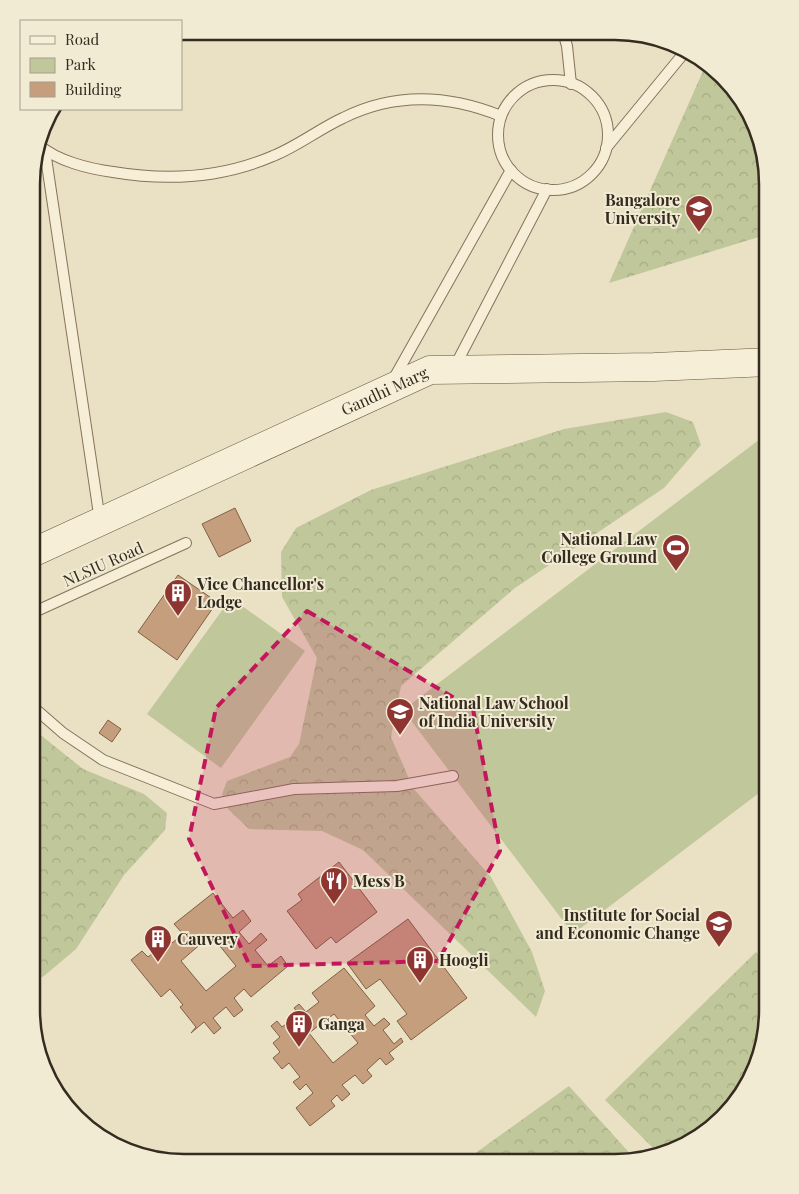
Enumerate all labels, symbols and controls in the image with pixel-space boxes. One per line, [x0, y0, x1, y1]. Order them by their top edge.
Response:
legend [20, 20, 182, 110]
text: Road [65, 29, 99, 49]
text: Park [65, 54, 97, 74]
text: Building [65, 79, 122, 99]
place label: Bangalore University [605, 189, 681, 228]
school or university icon: Bangalore University [684, 194, 714, 233]
street label: Gandhi Marg [337, 361, 432, 420]
place label: National Law College Ground [541, 528, 657, 567]
sports icon: National Law College Ground [661, 533, 691, 572]
street label: NLSIU Road [59, 536, 146, 591]
place label: Vice Chancellor's Lodge [196, 573, 324, 612]
building icon: Vice Chancellor's Lodge [163, 578, 193, 617]
place label: National Law School of India University [419, 692, 569, 731]
school or university icon: National Law School of India University [385, 697, 415, 736]
restaurant icon: Mess B [319, 866, 349, 905]
place label: Mess B [353, 870, 405, 891]
place label: Institute for Social and Economic Change [536, 904, 700, 943]
school or university icon: Institute for Social and Economic Change [704, 909, 734, 948]
building icon: Cauvery [143, 924, 173, 963]
place label: Cauvery [177, 928, 239, 949]
building icon: Hoogli [405, 945, 435, 984]
place label: Hoogli [439, 949, 488, 970]
building icon: Ganga [284, 1009, 314, 1048]
place label: Ganga [318, 1013, 365, 1034]

